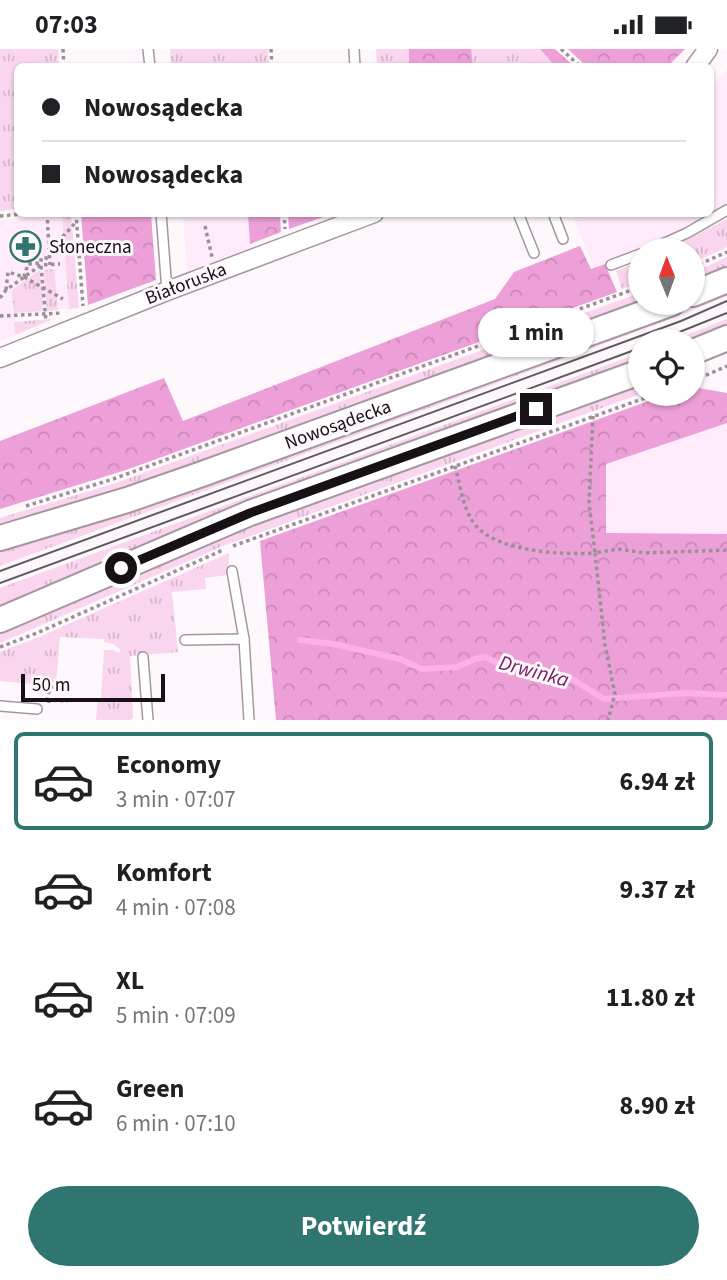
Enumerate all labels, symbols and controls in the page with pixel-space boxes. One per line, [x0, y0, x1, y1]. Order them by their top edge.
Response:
text: 07:03 [35, 6, 98, 43]
text: Nowosądecka [84, 89, 243, 126]
text: Nowosądecka [84, 156, 243, 193]
pharmacy icon: Słoneczna [9, 230, 43, 264]
place label: Słoneczna [49, 234, 132, 261]
north arrow [628, 238, 705, 315]
map controls [628, 238, 705, 406]
street label: Białoruska [141, 256, 231, 312]
callout: 1 min [478, 307, 594, 357]
text: 1 min [508, 316, 564, 349]
button: locate [628, 329, 705, 406]
street label: Nowosądecka [281, 393, 395, 457]
route end [520, 393, 552, 425]
route start [105, 552, 137, 584]
water label: Drwinka [496, 647, 572, 695]
scale bar [21, 671, 164, 703]
text: 50 m [32, 672, 70, 699]
text: Economy [116, 746, 221, 783]
icon: car [32, 750, 95, 813]
text: 6.94 zł [620, 763, 695, 800]
text: 3 min · 07:07 [116, 783, 236, 816]
text: Komfort [116, 854, 212, 891]
icon: car [32, 858, 95, 921]
text: 9.37 zł [620, 871, 695, 908]
text: 4 min · 07:08 [116, 891, 236, 924]
text: XL [116, 962, 144, 999]
icon: car [32, 966, 95, 1029]
text: 11.80 zł [606, 979, 695, 1016]
text: 5 min · 07:09 [116, 999, 236, 1032]
text: Green [116, 1070, 184, 1107]
icon: car [32, 1074, 95, 1137]
text: 8.90 zł [620, 1087, 695, 1124]
text: 6 min · 07:10 [116, 1107, 236, 1140]
button: Potwierdź [28, 1186, 699, 1266]

